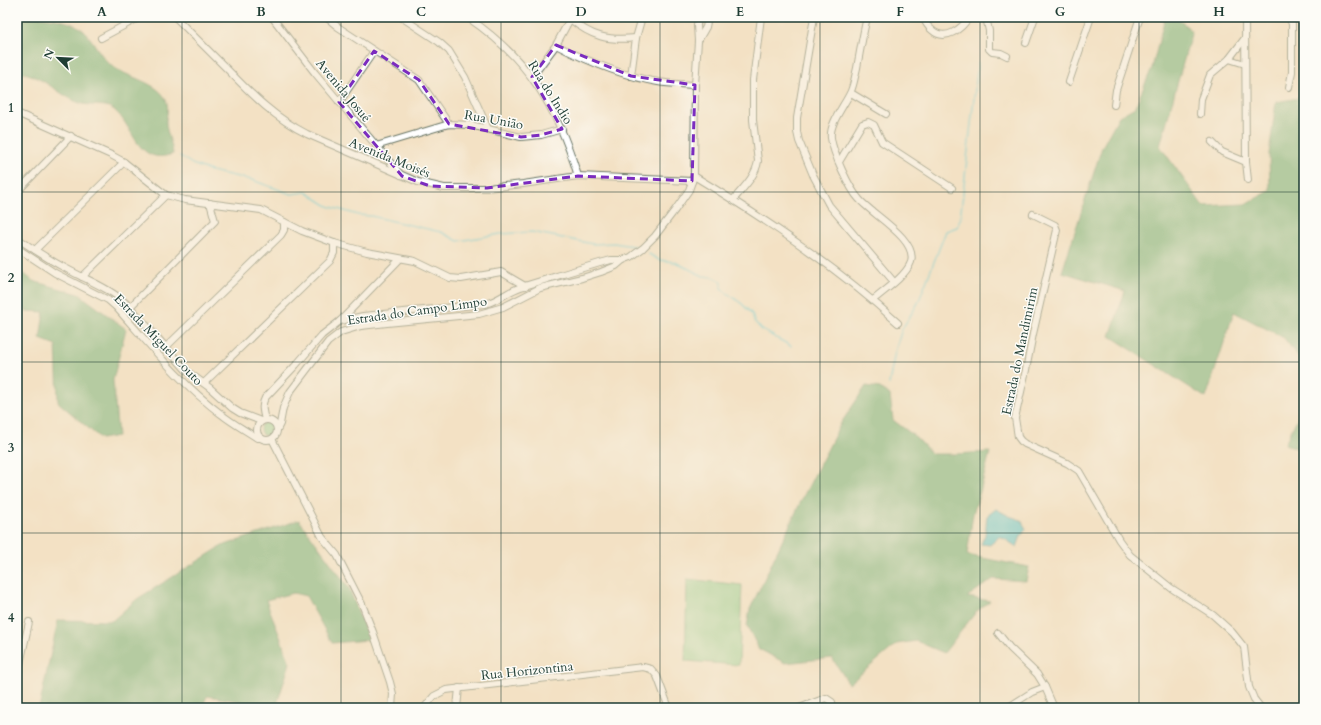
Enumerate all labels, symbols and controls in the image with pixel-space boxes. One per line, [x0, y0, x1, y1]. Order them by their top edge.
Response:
text: A [97, 3, 107, 21]
text: B [256, 3, 266, 21]
text: C [416, 3, 426, 21]
text: D [575, 3, 587, 21]
text: E [736, 3, 744, 21]
text: F [896, 3, 904, 21]
text: G [1055, 3, 1066, 21]
text: H [1213, 3, 1225, 21]
north arrow [38, 38, 78, 78]
text: N [41, 46, 58, 62]
street label: Avenida Josué [311, 55, 375, 126]
street label: Rua do Indio [523, 57, 577, 128]
text: 1 [8, 99, 14, 117]
street label: Rua União [463, 106, 525, 134]
street label: Avenida Moisés [346, 133, 433, 182]
text: 2 [8, 269, 15, 287]
street label: Estrada do Mandimirim [998, 286, 1042, 417]
street label: Estrada Miguel Couto [110, 290, 207, 390]
street label: Estrada do Campo Limpo [346, 292, 488, 330]
text: 3 [8, 439, 15, 457]
text: 4 [8, 609, 15, 627]
street label: Rua Horizontina [480, 657, 574, 685]

